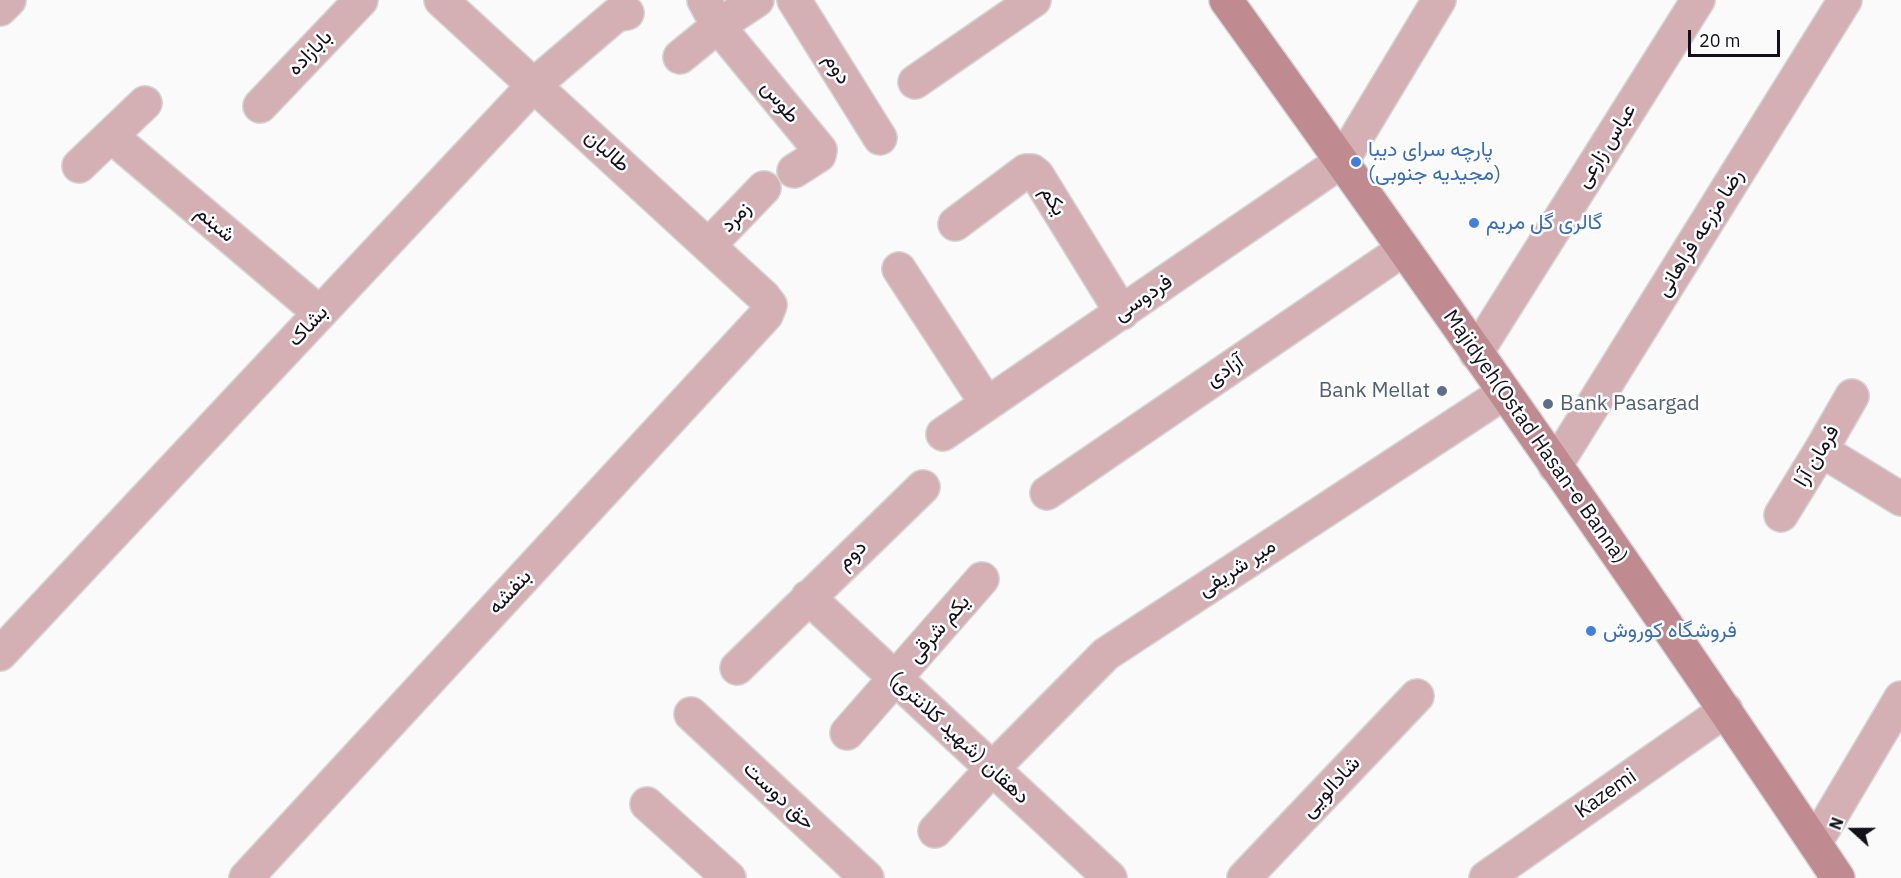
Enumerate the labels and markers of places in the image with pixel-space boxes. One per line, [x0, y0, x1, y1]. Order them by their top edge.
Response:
place label: پارچه سرای دیبا (مجیدیه جنوبی) [1368, 137, 1501, 187]
marker: پارچه سرای دیبا (مجیدیه جنوبی) [1349, 155, 1363, 169]
place label: گالری گل مریم [1486, 210, 1602, 236]
marker: گالری گل مریم [1467, 216, 1481, 230]
place label: Bank Mellat [1319, 378, 1430, 404]
marker: Bank Mellat [1435, 384, 1449, 398]
place label: Bank Pasargad [1560, 391, 1700, 417]
marker: Bank Pasargad [1541, 397, 1555, 411]
place label: فروشگاه کوروش [1603, 618, 1737, 644]
marker: فروشگاه کوروش [1584, 624, 1598, 638]

